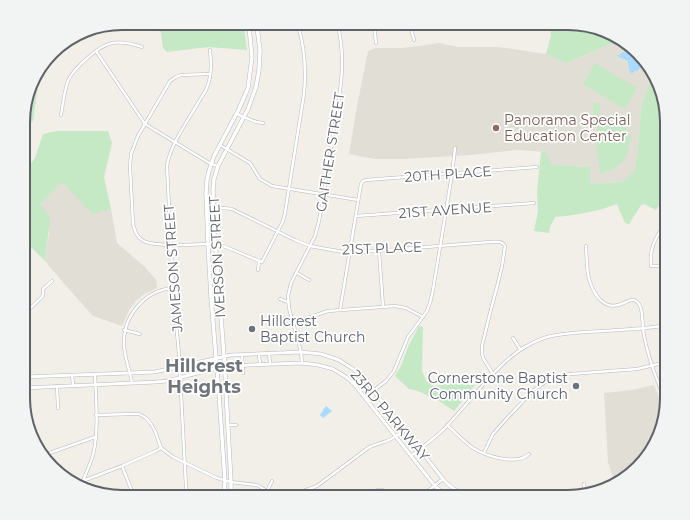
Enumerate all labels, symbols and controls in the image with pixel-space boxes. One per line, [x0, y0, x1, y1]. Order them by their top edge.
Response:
street label: GAITHER STREET [312, 91, 348, 213]
place label: Panorama Special Education Center [504, 111, 631, 145]
marker: Panorama Special Education Center [491, 123, 501, 133]
street label: 20TH PLACE [404, 162, 492, 186]
street label: IVERSON STREET [205, 196, 229, 318]
street label: 21ST AVENUE [398, 198, 492, 222]
street label: JAMESON STREET [160, 203, 187, 334]
street label: 21ST PLACE [341, 238, 423, 258]
place label: Hillcrest Baptist Church [260, 312, 365, 346]
marker: Hillcrest Baptist Church [247, 324, 257, 334]
district label: Hillcrest Heights [165, 355, 243, 398]
street label: 23RD PARKWAY [347, 366, 433, 464]
place label: Cornerstone Baptist Community Church [428, 369, 568, 403]
marker: Cornerstone Baptist Community Church [571, 381, 581, 391]

